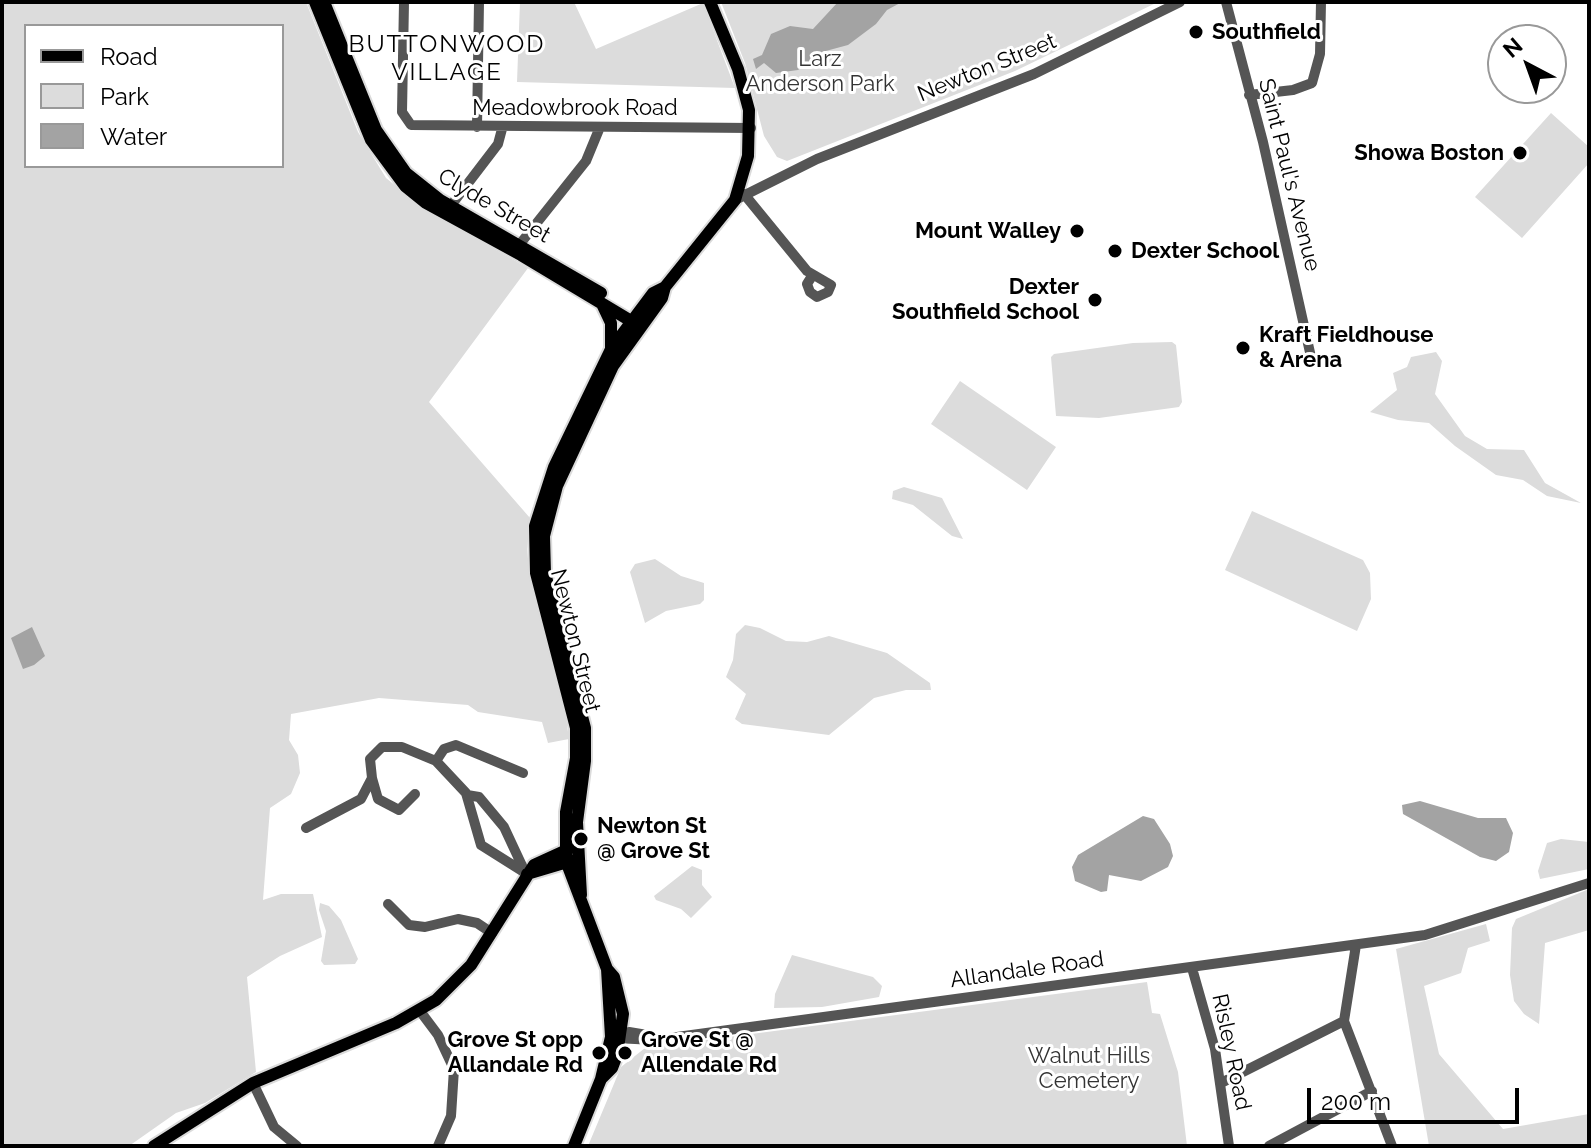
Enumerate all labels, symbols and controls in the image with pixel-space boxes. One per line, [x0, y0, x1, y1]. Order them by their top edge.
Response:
place label: Southfield [1212, 19, 1321, 45]
marker: Southfield [1187, 23, 1205, 41]
legend [24, 24, 284, 168]
north arrow [1487, 24, 1567, 104]
street label: Newton Street [914, 28, 1060, 108]
district label: BUTTONWOOD VILLAGE [348, 31, 546, 87]
text: N [1498, 32, 1527, 63]
text: Road [100, 42, 158, 71]
park label: Larz Anderson Park [745, 46, 895, 98]
street label: Saint Paul's Avenue [1252, 76, 1326, 274]
text: Park [100, 82, 149, 111]
street label: Meadowbrook Road [472, 95, 678, 121]
text: Water [100, 122, 167, 151]
place label: Showa Boston [1354, 140, 1504, 166]
marker: Showa Boston [1511, 144, 1529, 162]
street label: Clyde Street [433, 163, 555, 249]
place label: Mount Walley [915, 218, 1061, 244]
marker: Mount Walley [1068, 222, 1086, 240]
place label: Dexter School [1131, 238, 1279, 264]
marker: Dexter School [1106, 242, 1124, 260]
place label: Dexter Southfield School [892, 274, 1079, 326]
marker: Dexter Southfield School [1086, 291, 1104, 309]
place label: Kraft Fieldhouse & Arena [1259, 322, 1433, 374]
marker: Kraft Fieldhouse & Arena [1234, 339, 1252, 357]
street label: Newton Street [544, 566, 606, 716]
place label: Newton St @ Grove St [597, 813, 710, 864]
marker: Newton St @ Grove St [572, 830, 590, 848]
street label: Allandale Road [949, 946, 1105, 994]
street label: Risley Road [1206, 991, 1256, 1113]
place label: Grove St opp Allandale Rd [447, 1027, 583, 1078]
place label: Grove St @ Allendale Rd [641, 1027, 777, 1078]
park label: Walnut Hills Cemetery [1028, 1043, 1150, 1094]
marker: Grove St opp Allandale Rd [590, 1044, 608, 1062]
marker: Grove St @ Allendale Rd [616, 1044, 634, 1062]
scale bar [1311, 1072, 1523, 1122]
text: 200 m [1321, 1087, 1391, 1116]

